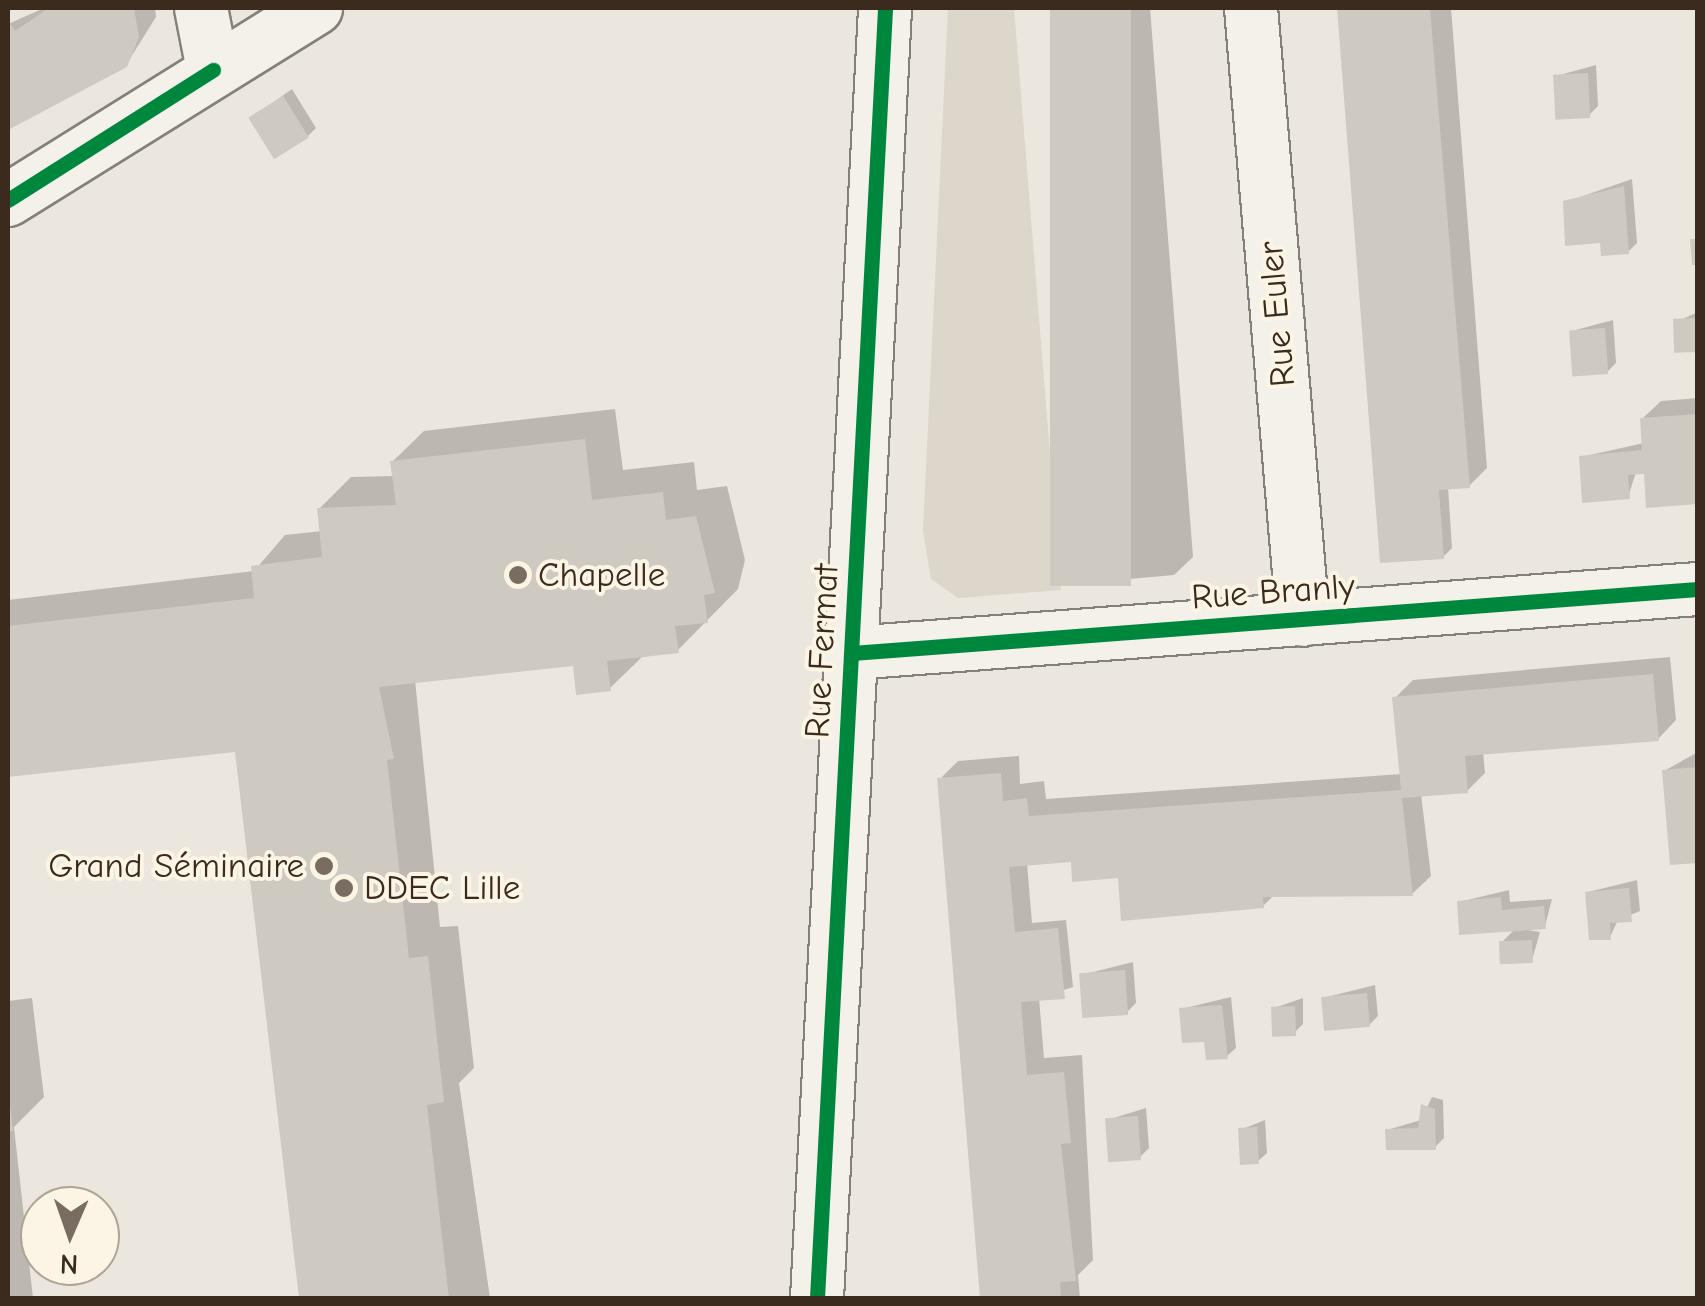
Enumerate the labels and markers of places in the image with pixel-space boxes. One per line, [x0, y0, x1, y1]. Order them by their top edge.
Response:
place label: Chapelle [538, 554, 665, 596]
marker: Chapelle [507, 564, 529, 586]
place label: Grand Séminaire [48, 845, 304, 887]
marker: Grand Séminaire [313, 855, 335, 877]
place label: DDEC Lille [364, 867, 520, 909]
marker: DDEC Lille [333, 877, 355, 899]

